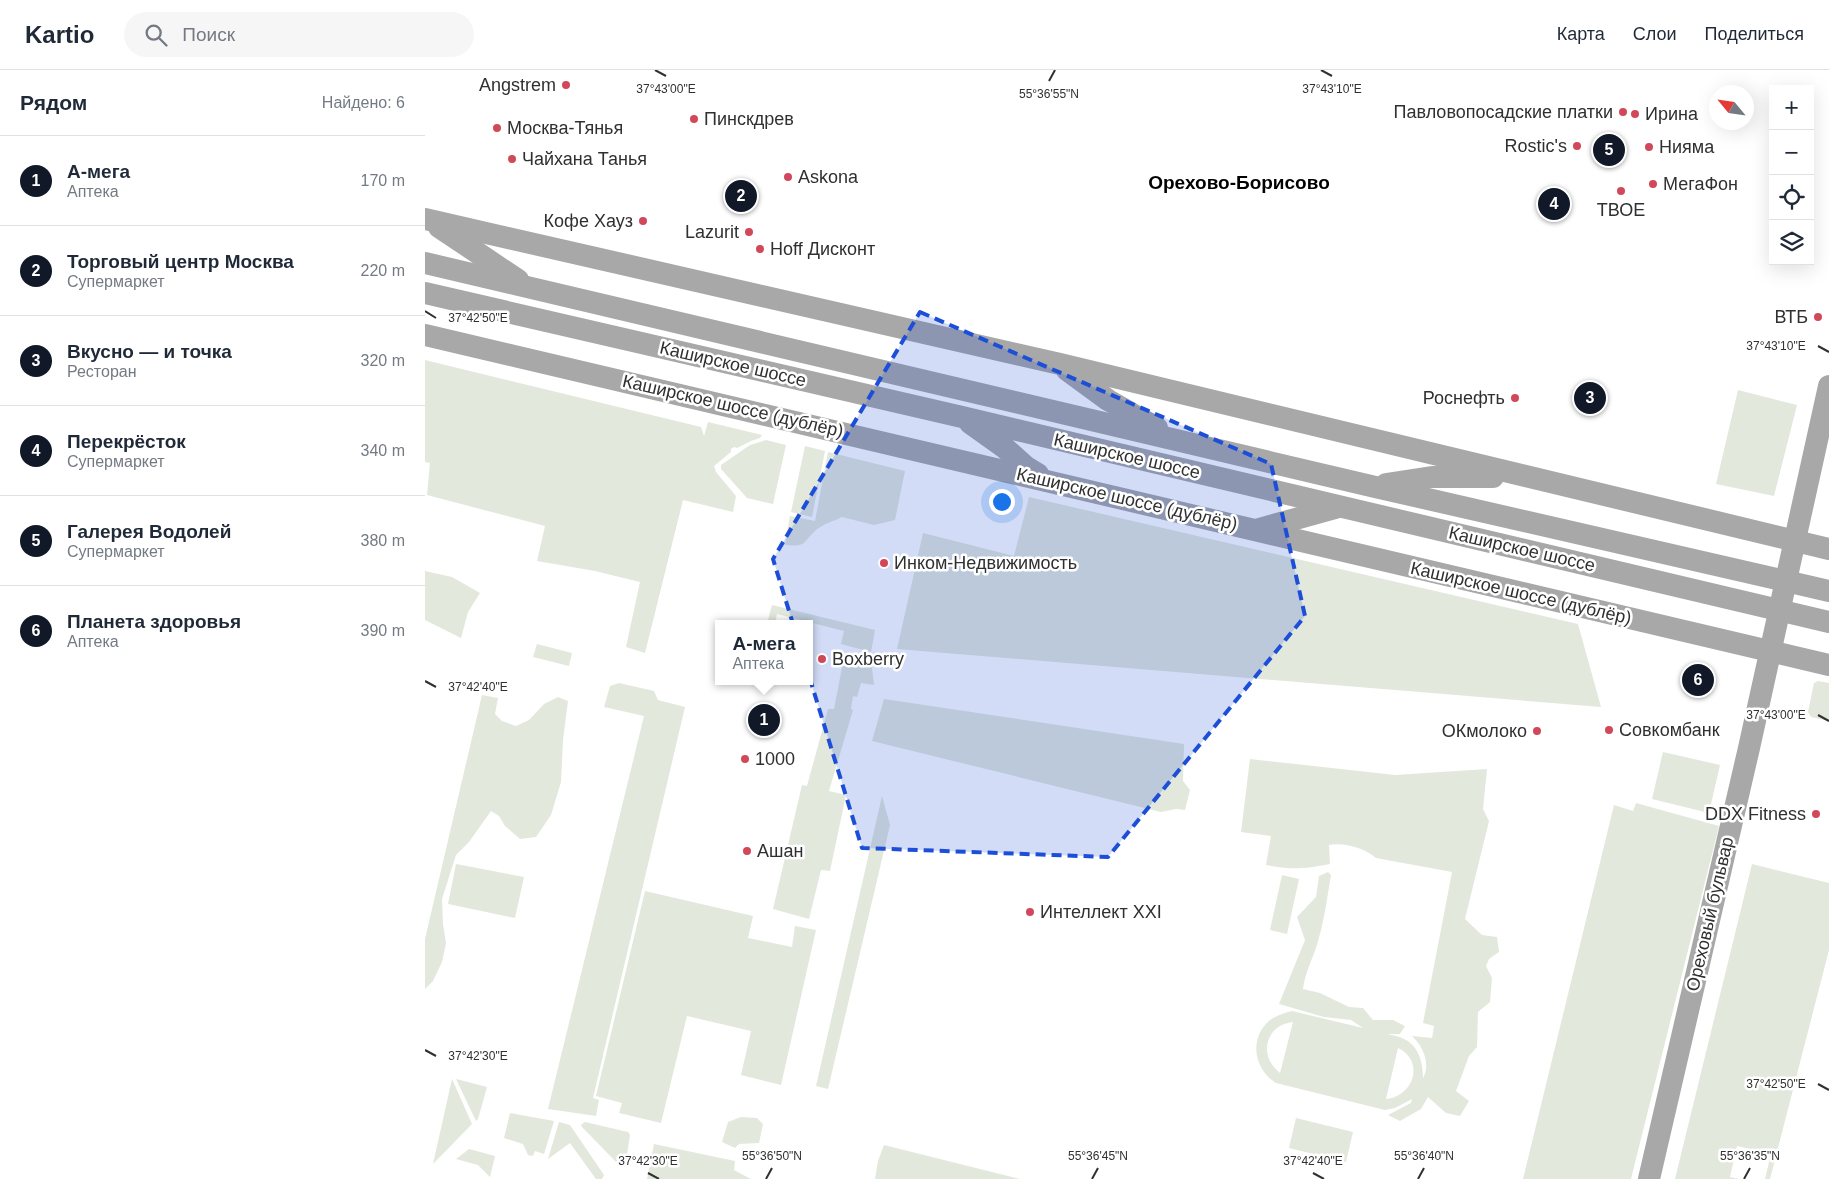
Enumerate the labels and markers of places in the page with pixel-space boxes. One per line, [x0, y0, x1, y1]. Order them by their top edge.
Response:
place label: Angstrem [479, 75, 556, 95]
marker: Angstrem [560, 79, 572, 91]
place label: Павловопосадские платки [1394, 102, 1613, 122]
place label: Ирина [1645, 104, 1699, 124]
marker: Павловопосадские платки [1617, 106, 1629, 118]
marker: Ирина [1629, 108, 1641, 120]
place label: Пинскдрев [704, 109, 794, 129]
marker: Пинскдрев [688, 113, 700, 125]
place label: Москва-Тянья [507, 118, 623, 138]
marker: Москва-Тянья [491, 122, 503, 134]
pin: 5 [1593, 131, 1625, 169]
place label: Rostic's [1505, 136, 1567, 156]
place label: Нияма [1659, 137, 1715, 157]
marker: Rostic's [1571, 140, 1583, 152]
marker: Нияма [1643, 141, 1655, 153]
place label: Чайхана Танья [522, 149, 647, 169]
marker: Чайхана Танья [506, 153, 518, 165]
place label: Askona [798, 167, 859, 187]
marker: Askona [782, 171, 794, 183]
place label: МегаФон [1663, 174, 1738, 194]
pin: 2 [725, 177, 757, 215]
marker: МегаФон [1647, 178, 1659, 190]
pin: 4 [1538, 185, 1570, 223]
marker: ТВОЕ [1615, 185, 1627, 197]
place label: ТВОЕ [1597, 200, 1645, 220]
place label: Кофе Хауз [544, 211, 633, 231]
marker: Кофе Хауз [637, 215, 649, 227]
place label: Lazurit [685, 222, 739, 242]
marker: Lazurit [743, 226, 755, 238]
place label: Hoff Дисконт [770, 239, 875, 259]
marker: Hoff Дисконт [754, 243, 766, 255]
place label: ВТБ [1774, 307, 1808, 327]
marker: ВТБ [1812, 311, 1824, 323]
pin: 3 [1574, 379, 1606, 417]
place label: Роснефть [1423, 388, 1505, 408]
marker: Роснефть [1509, 392, 1521, 404]
place label: Инком-Недвижимость [894, 553, 1077, 573]
marker: Инком-Недвижимость [878, 557, 890, 569]
place label: Boxberry [832, 649, 904, 669]
marker: Boxberry [816, 653, 828, 665]
pin: 6 [1682, 661, 1714, 699]
pin: 1 [748, 701, 780, 739]
place label: Совкомбанк [1619, 720, 1720, 740]
place label: ОКмолоко [1442, 721, 1527, 741]
marker: Совкомбанк [1603, 724, 1615, 736]
marker: ОКмолоко [1531, 725, 1543, 737]
place label: 1000 [755, 749, 795, 769]
marker: 1000 [739, 753, 751, 765]
place label: DDX Fitness [1705, 804, 1806, 824]
marker: DDX Fitness [1810, 808, 1822, 820]
place label: Ашан [757, 841, 803, 861]
marker: Ашан [741, 845, 753, 857]
place label: Интеллект XXI [1040, 902, 1162, 922]
marker: Интеллект XXI [1024, 906, 1036, 918]

